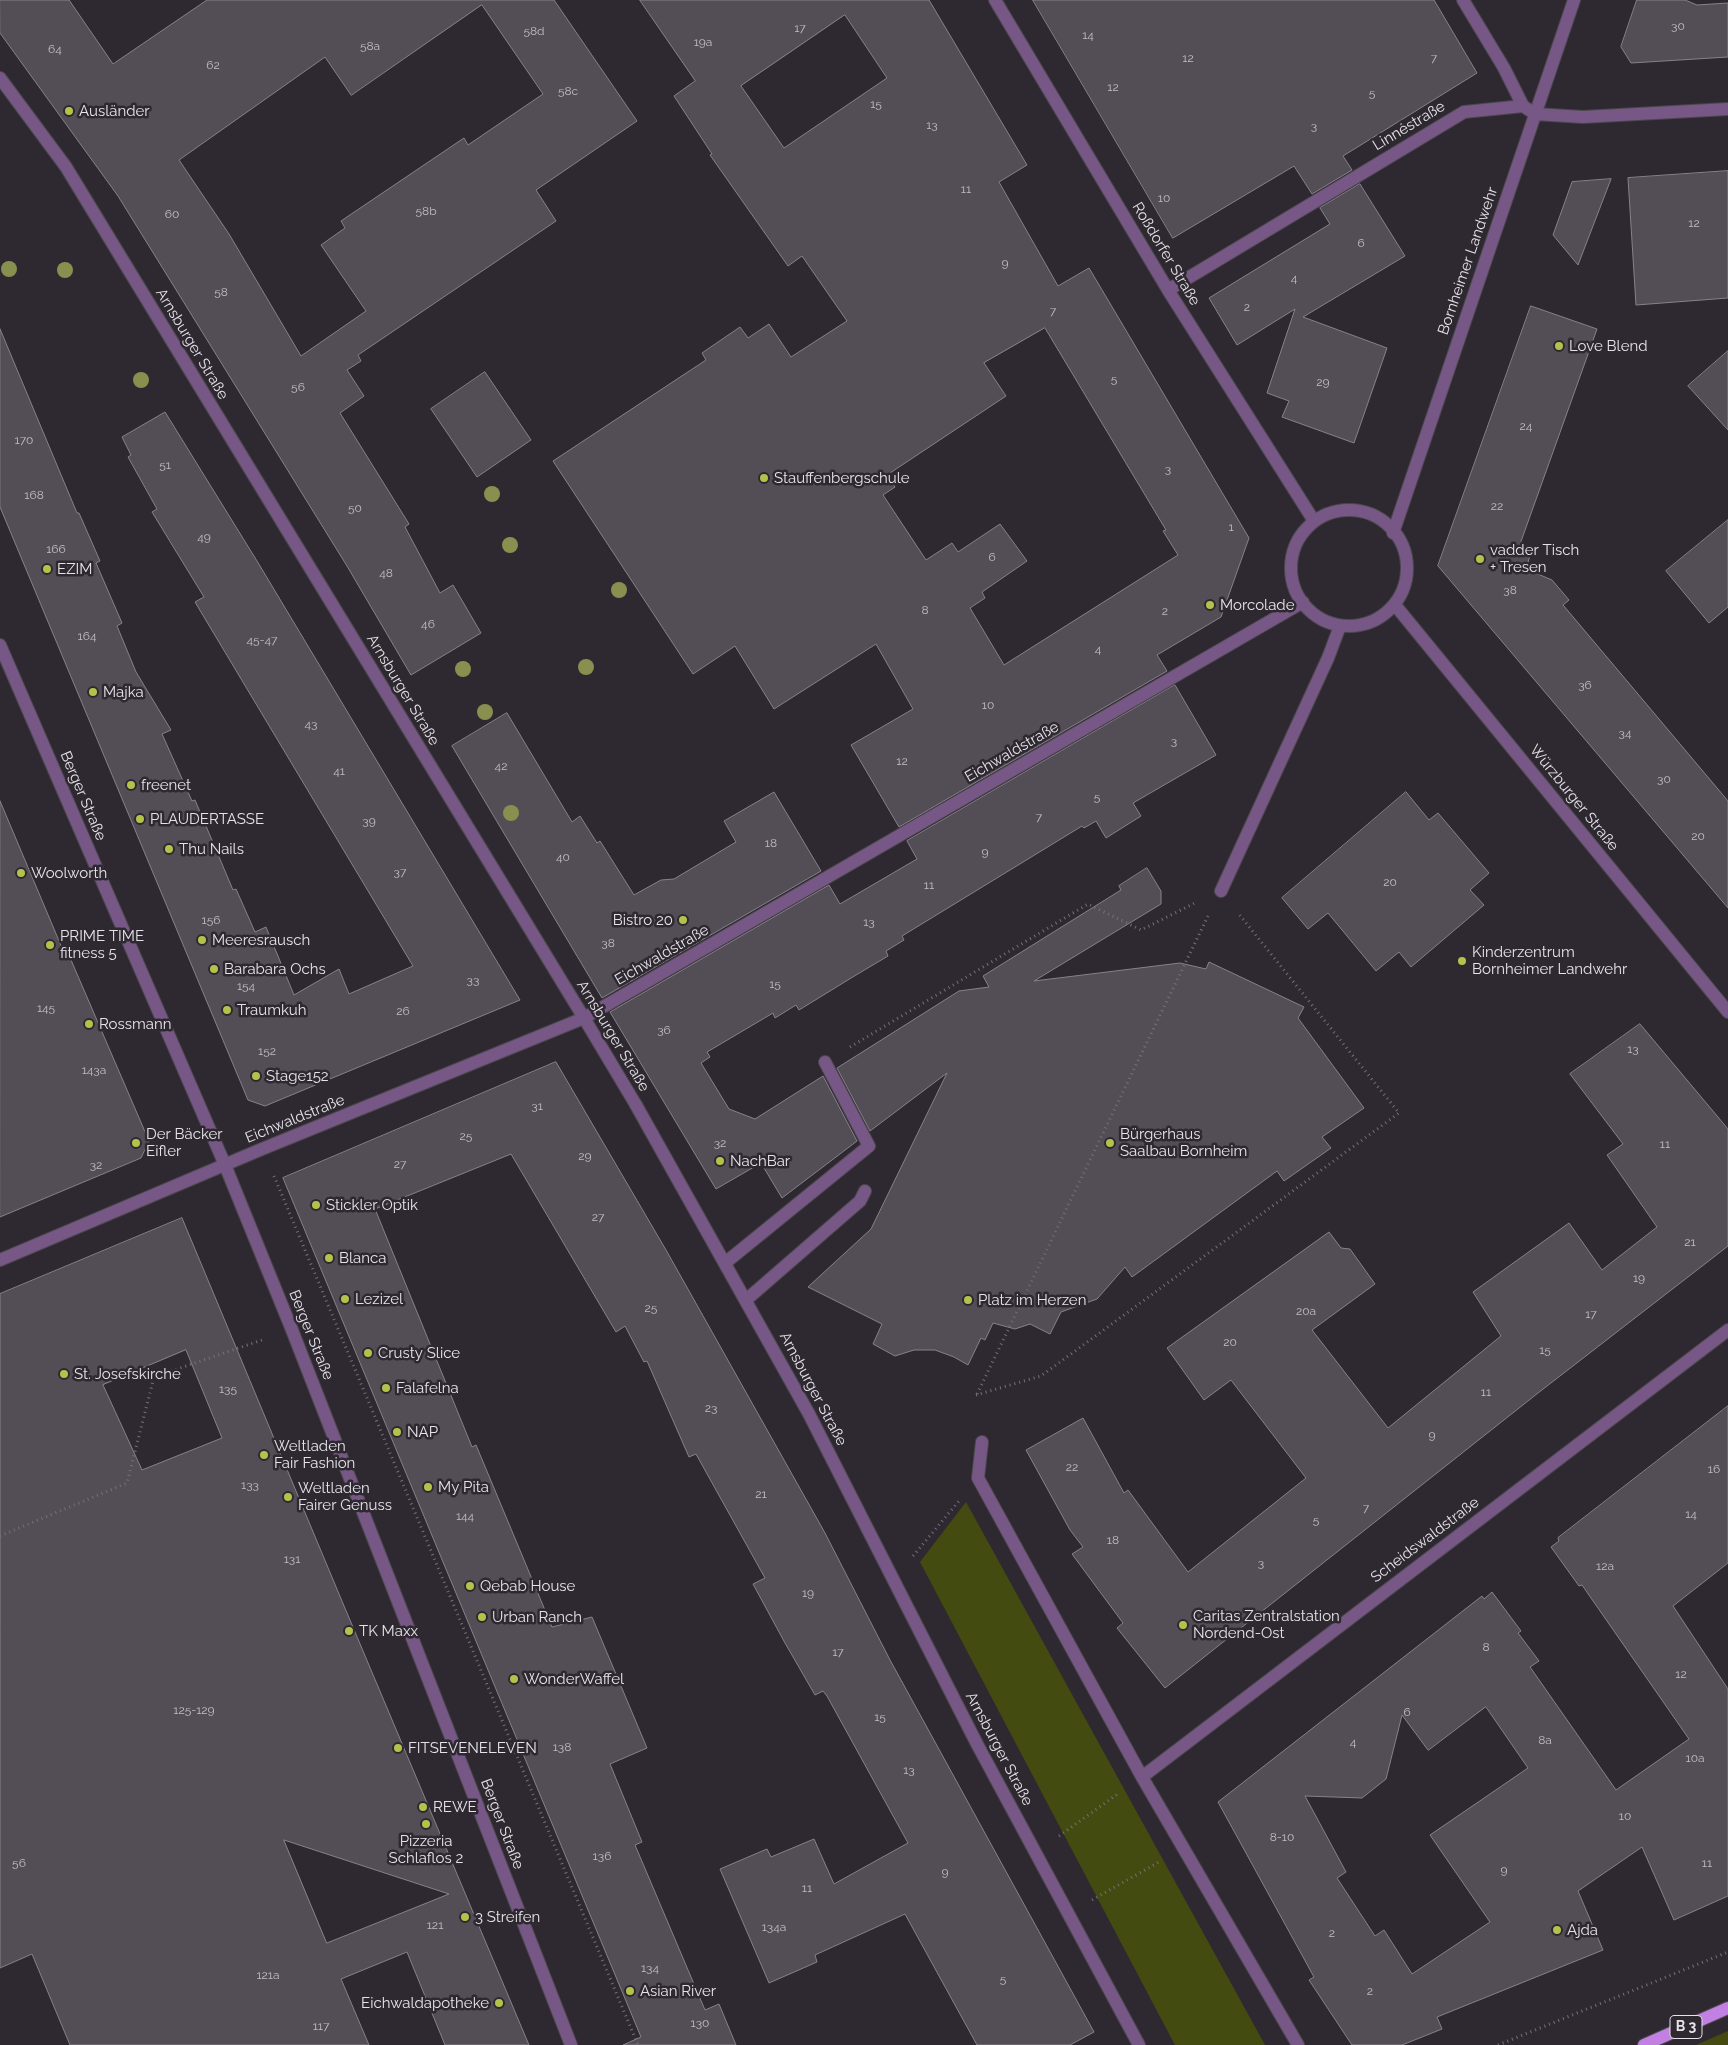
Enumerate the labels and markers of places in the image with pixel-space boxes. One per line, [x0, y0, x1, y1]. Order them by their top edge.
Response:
place label: Ausländer [79, 102, 150, 120]
marker: Ausländer [63, 105, 75, 117]
place label: Love Blend [1569, 337, 1648, 355]
marker: Love Blend [1553, 340, 1565, 352]
place label: Stauffenbergschule [774, 469, 910, 487]
marker: Stauffenbergschule [758, 472, 770, 484]
place label: vadder Tisch + Tresen [1490, 541, 1579, 576]
marker: vadder Tisch + Tresen [1474, 553, 1486, 565]
place label: EZIM [57, 560, 92, 578]
marker: EZIM [41, 563, 53, 575]
place label: Morcolade [1220, 596, 1294, 614]
marker: Morcolade [1204, 599, 1216, 611]
place label: Majka [103, 683, 144, 701]
marker: Majka [87, 686, 99, 698]
place label: freenet [141, 776, 191, 794]
marker: freenet [125, 779, 137, 791]
place label: PLAUDERTASSE [150, 810, 264, 828]
marker: PLAUDERTASSE [134, 813, 146, 825]
place label: Thu Nails [179, 840, 244, 858]
marker: Thu Nails [163, 843, 175, 855]
place label: Woolworth [31, 864, 107, 882]
marker: Woolworth [15, 867, 27, 879]
place label: Bistro 20 [613, 911, 673, 929]
marker: Bistro 20 [677, 914, 689, 926]
place label: PRIME TIME fitness 5 [60, 927, 144, 962]
place label: Meeresrausch [212, 931, 310, 949]
marker: Meeresrausch [196, 934, 208, 946]
marker: PRIME TIME fitness 5 [44, 939, 56, 951]
place label: Kinderzentrum Bornheimer Landwehr [1472, 943, 1627, 978]
marker: Kinderzentrum Bornheimer Landwehr [1456, 955, 1468, 967]
place label: Barabara Ochs [224, 960, 326, 978]
marker: Barabara Ochs [208, 963, 220, 975]
place label: Traumkuh [237, 1001, 307, 1019]
marker: Traumkuh [221, 1004, 233, 1016]
place label: Rossmann [99, 1015, 171, 1033]
marker: Rossmann [83, 1018, 95, 1030]
place label: Stage152 [266, 1067, 329, 1085]
marker: Stage152 [250, 1070, 262, 1082]
place label: Der Bäcker Eifler [146, 1125, 223, 1160]
place label: Bürgerhaus Saalbau Bornheim [1120, 1125, 1247, 1160]
marker: Der Bäcker Eifler [130, 1137, 142, 1149]
marker: Bürgerhaus Saalbau Bornheim [1104, 1137, 1116, 1149]
place label: NachBar [730, 1152, 790, 1170]
marker: NachBar [714, 1155, 726, 1167]
place label: Stickler Optik [326, 1196, 418, 1214]
marker: Stickler Optik [310, 1199, 322, 1211]
place label: Blanca [339, 1249, 386, 1267]
marker: Blanca [323, 1252, 335, 1264]
place label: Lezizel [355, 1290, 403, 1308]
place label: Platz im Herzen [978, 1291, 1086, 1309]
marker: Lezizel [339, 1293, 351, 1305]
marker: Platz im Herzen [962, 1294, 974, 1306]
place label: Crusty Slice [378, 1344, 460, 1362]
marker: Crusty Slice [362, 1347, 374, 1359]
place label: St. Josefskirche [74, 1365, 181, 1383]
marker: St. Josefskirche [58, 1368, 70, 1380]
place label: Falafelna [396, 1379, 459, 1397]
marker: Falafelna [380, 1382, 392, 1394]
place label: NAP [407, 1423, 438, 1441]
marker: NAP [391, 1426, 403, 1438]
place label: Weltladen Fair Fashion [274, 1437, 355, 1472]
marker: Weltladen Fair Fashion [258, 1449, 270, 1461]
place label: My Pita [438, 1478, 489, 1496]
place label: Weltladen Fairer Genuss [298, 1479, 392, 1514]
marker: My Pita [422, 1481, 434, 1493]
marker: Weltladen Fairer Genuss [282, 1491, 294, 1503]
place label: Qebab House [480, 1577, 575, 1595]
marker: Qebab House [464, 1580, 476, 1592]
place label: Caritas Zentralstation Nordend-Ost [1193, 1607, 1340, 1642]
place label: Urban Ranch [492, 1608, 582, 1626]
marker: Urban Ranch [476, 1611, 488, 1623]
marker: Caritas Zentralstation Nordend-Ost [1177, 1619, 1189, 1631]
place label: TK Maxx [359, 1622, 418, 1640]
marker: TK Maxx [343, 1625, 355, 1637]
place label: WonderWaffel [524, 1670, 624, 1688]
marker: WonderWaffel [508, 1673, 520, 1685]
place label: FITSEVENELEVEN [408, 1739, 537, 1757]
marker: FITSEVENELEVEN [392, 1742, 404, 1754]
place label: REWE [433, 1798, 477, 1816]
marker: REWE [417, 1801, 429, 1813]
marker: Pizzeria Schlaflos 2 [420, 1818, 432, 1830]
place label: Pizzeria Schlaflos 2 [389, 1832, 463, 1867]
place label: 3 Streifen [475, 1908, 540, 1926]
marker: 3 Streifen [459, 1911, 471, 1923]
place label: Ajda [1567, 1921, 1598, 1939]
marker: Ajda [1551, 1924, 1563, 1936]
place label: Asian River [640, 1982, 716, 2000]
marker: Asian River [624, 1985, 636, 1997]
place label: Eichwaldapotheke [361, 1994, 489, 2012]
marker: Eichwaldapotheke [493, 1997, 505, 2009]

